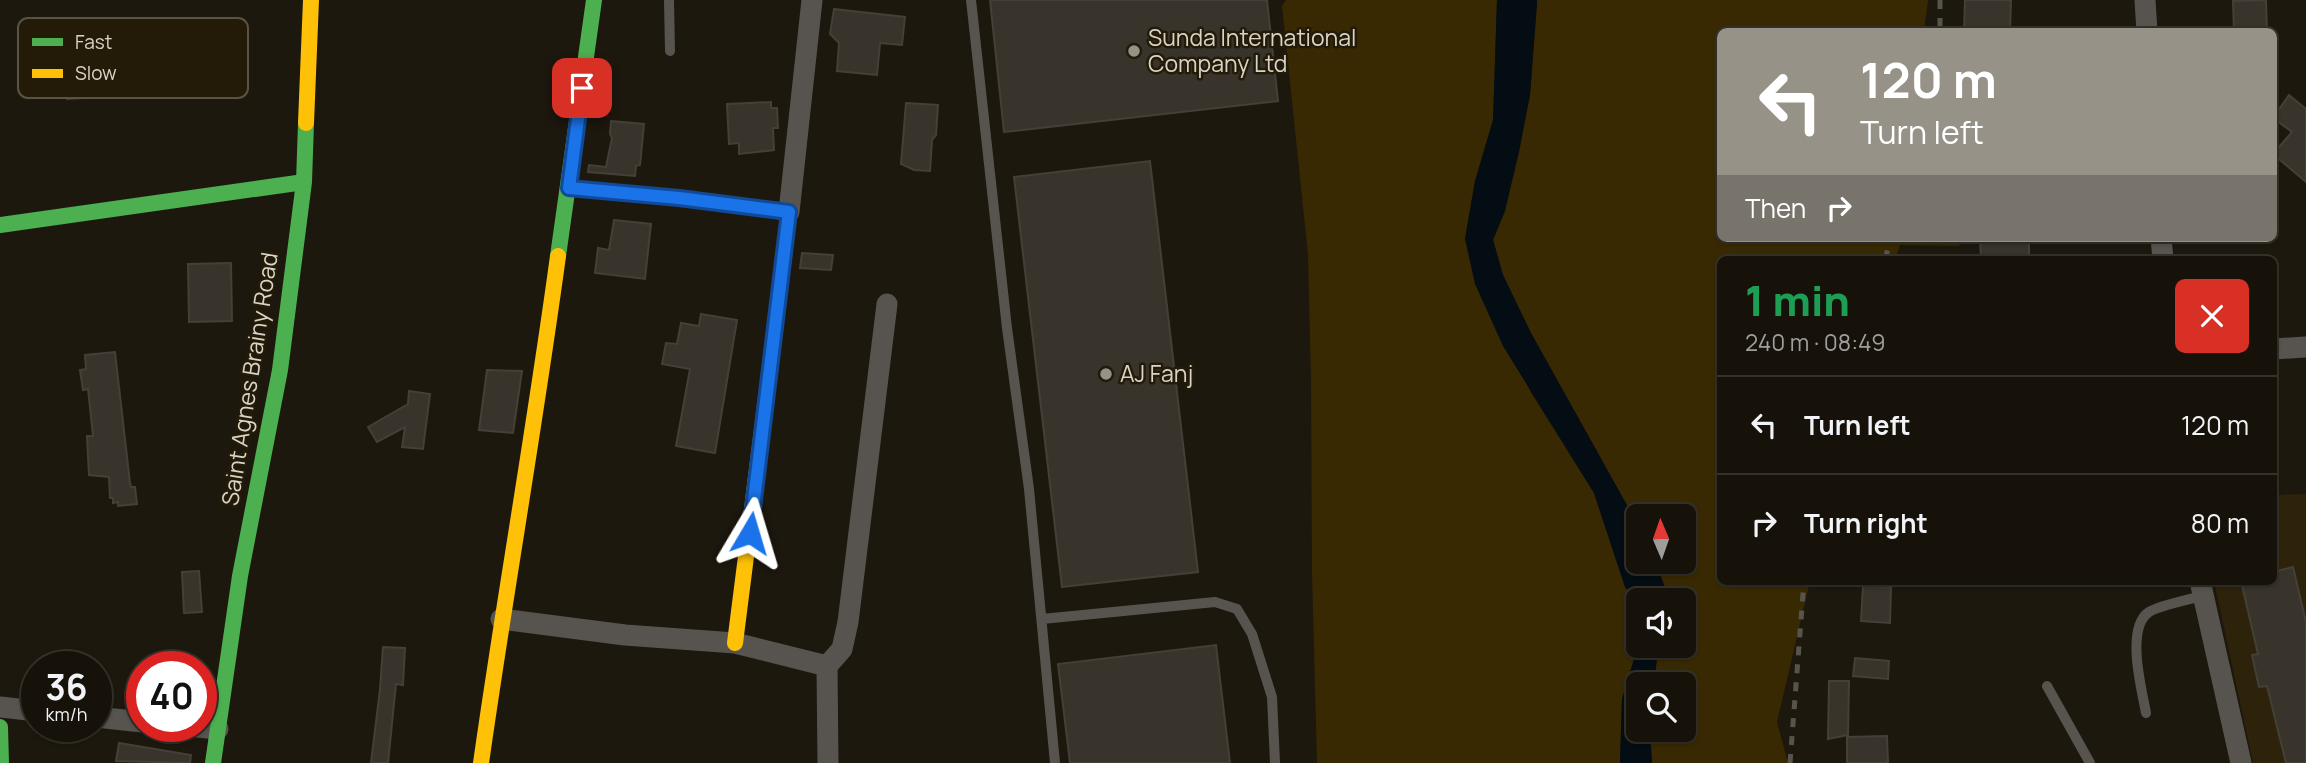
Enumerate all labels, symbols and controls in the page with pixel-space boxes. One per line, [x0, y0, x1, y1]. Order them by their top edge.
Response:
legend [18, 18, 248, 98]
place label: Sunda International Company Ltd [1148, 21, 1356, 79]
text: Fast [75, 29, 112, 55]
marker: Sunda International Company Ltd [1126, 43, 1142, 59]
text: 120 m [1860, 46, 1997, 113]
icon: left [1745, 56, 1836, 147]
pin [552, 58, 612, 118]
text: Slow [75, 60, 117, 86]
icon: arrive [563, 69, 601, 107]
text: Turn left [1860, 110, 1984, 154]
icon: right [1820, 189, 1858, 227]
text: Then [1745, 190, 1806, 226]
street label: Saint Agnes Brainy Road [213, 250, 285, 508]
text: 1 min [1745, 271, 1850, 329]
button: close [2175, 279, 2249, 353]
text: 240 m · 08:49 [1745, 326, 1886, 358]
place label: AJ Fanj [1120, 357, 1193, 389]
marker: AJ Fanj [1098, 366, 1114, 382]
icon: left [1745, 406, 1783, 444]
text: Turn left [1804, 407, 1911, 443]
text: 120 m [2181, 407, 2249, 443]
position arrow [713, 496, 787, 570]
north arrow [1626, 504, 1696, 574]
map controls [1626, 504, 1696, 742]
icon: right [1745, 504, 1783, 542]
text: Turn right [1804, 505, 1928, 541]
text: 80 m [2191, 505, 2249, 541]
button: sound [1626, 588, 1696, 658]
speed limit sign: 40 [126, 651, 217, 742]
text: 36 [45, 663, 88, 711]
button: search [1626, 672, 1696, 742]
text: km/h [46, 702, 87, 726]

